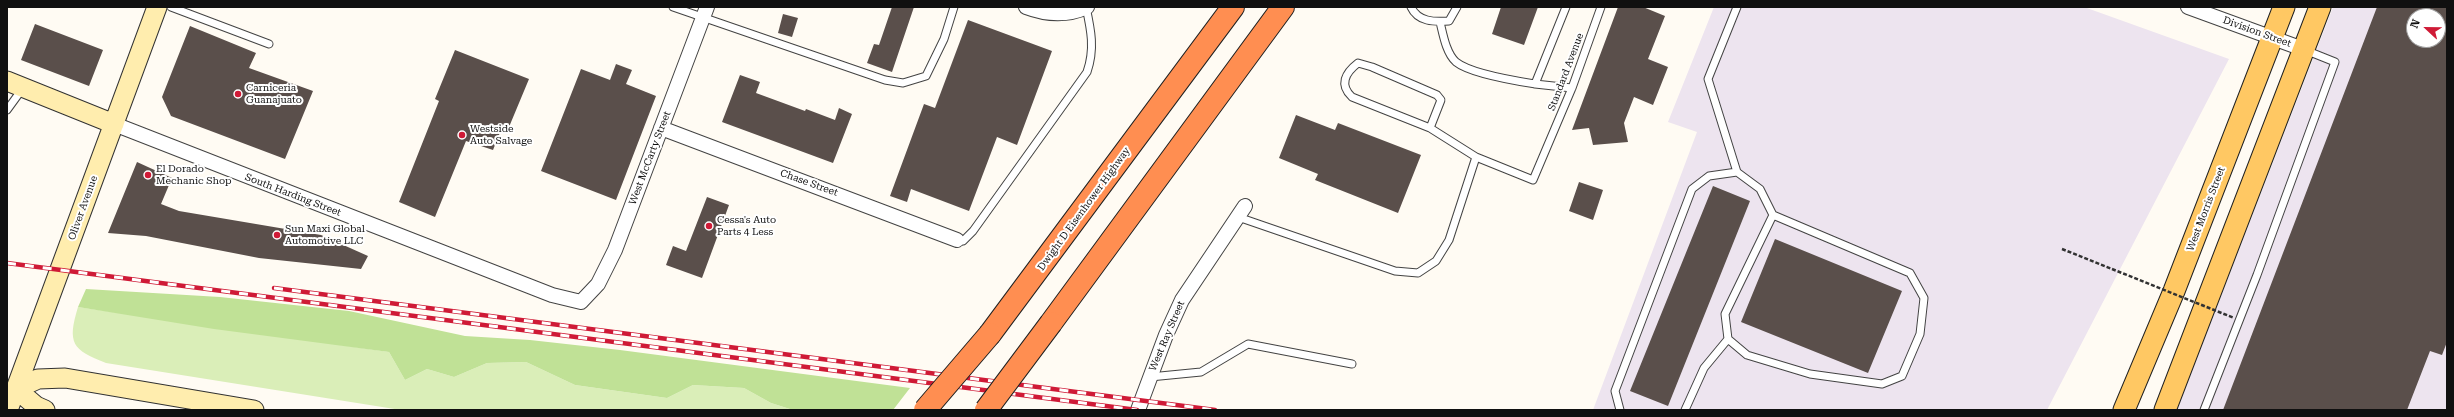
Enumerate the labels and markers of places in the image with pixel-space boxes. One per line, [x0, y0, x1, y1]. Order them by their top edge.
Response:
place label: Carniceria Guanajuato [246, 82, 302, 106]
marker: Carniceria Guanajuato [233, 89, 243, 99]
place label: Westside Auto Salvage [470, 123, 532, 146]
marker: Westside Auto Salvage [457, 130, 467, 140]
place label: El Dorado Mechanic Shop [156, 163, 232, 186]
marker: El Dorado Mechanic Shop [143, 170, 153, 180]
place label: Cessa's Auto Parts 4 Less [717, 214, 776, 238]
marker: Cessa's Auto Parts 4 Less [704, 221, 714, 231]
place label: Sun Maxi Global Automotive LLC [285, 223, 365, 246]
marker: Sun Maxi Global Automotive LLC [272, 230, 282, 240]

